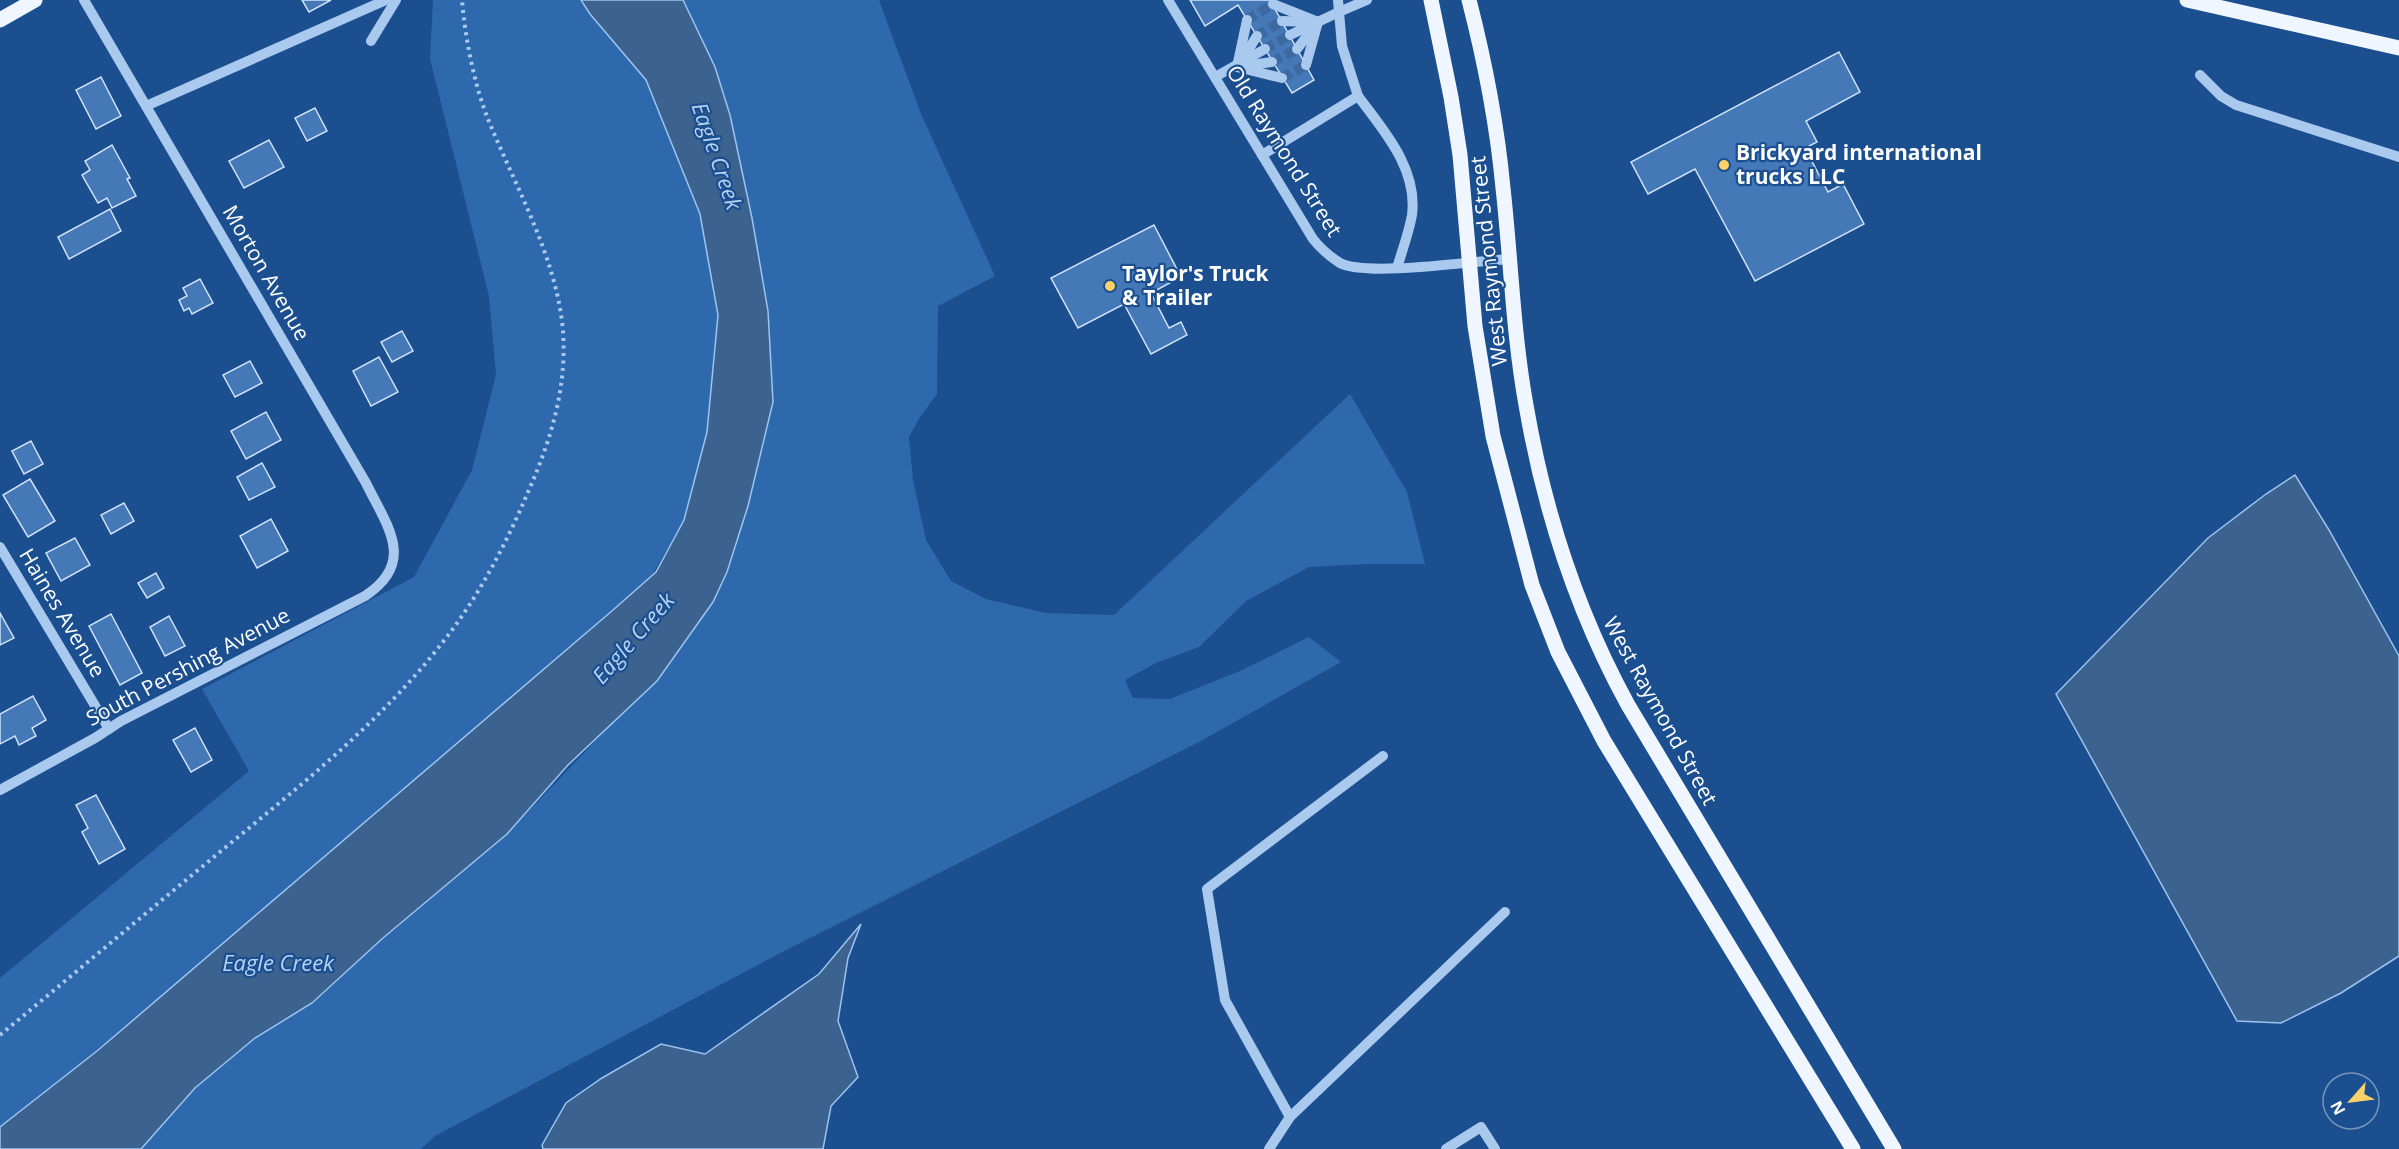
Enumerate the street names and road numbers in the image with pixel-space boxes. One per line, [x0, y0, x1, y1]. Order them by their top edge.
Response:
street label: Old Raymond Street [1221, 60, 1349, 241]
street label: West Raymond Street [1463, 155, 1513, 368]
street label: Morton Avenue [217, 200, 317, 345]
street label: Haines Avenue [13, 543, 112, 682]
street label: South Pershing Avenue [81, 600, 294, 732]
street label: West Raymond Street [1597, 611, 1724, 810]

